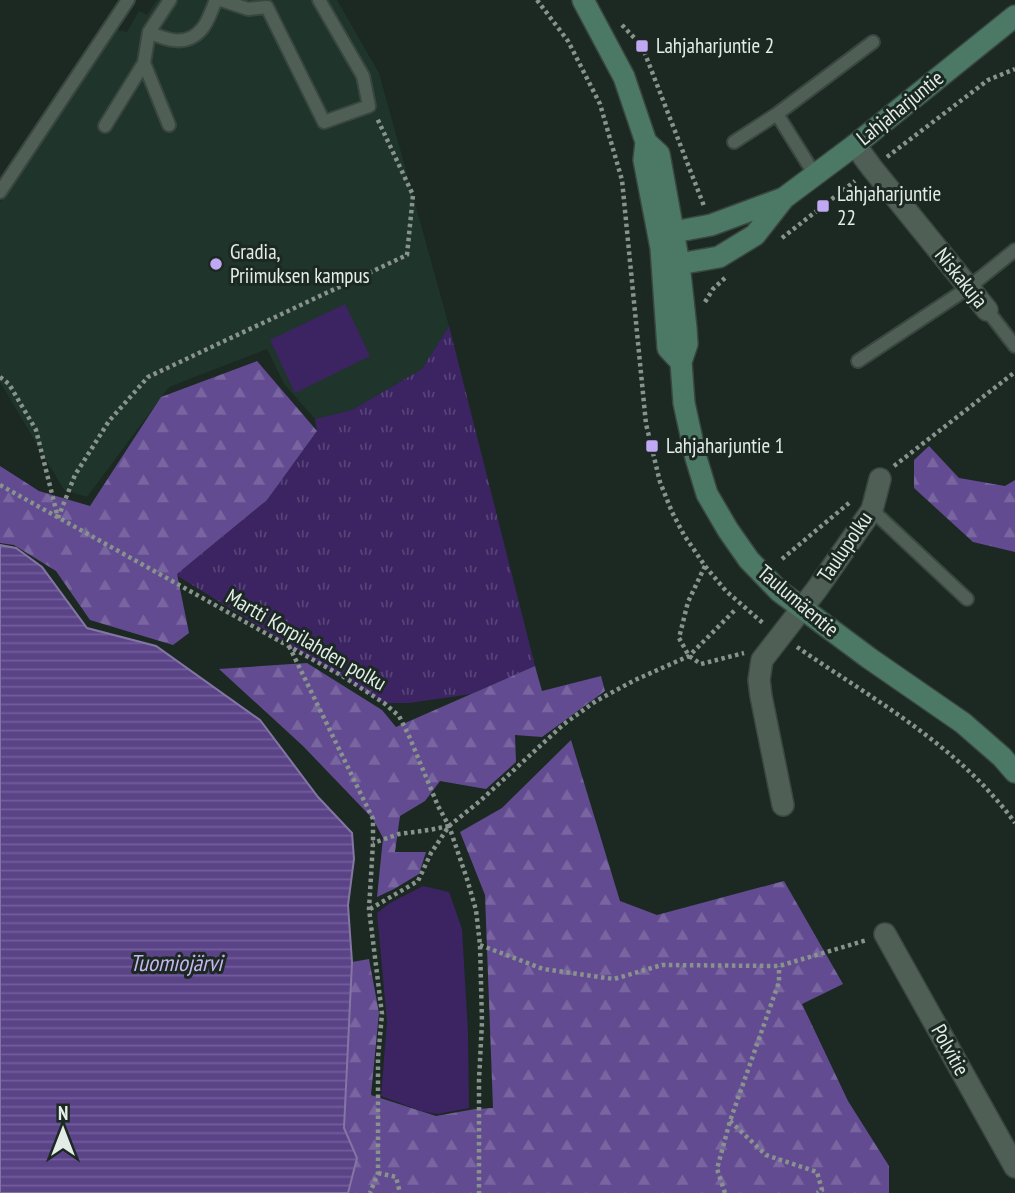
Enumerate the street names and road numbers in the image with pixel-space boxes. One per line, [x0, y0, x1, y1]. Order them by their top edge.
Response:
street label: Lahjaharjuntie [851, 64, 949, 151]
street label: Niskakuja [929, 242, 994, 313]
street label: Taulupolku [811, 506, 878, 587]
street label: Taulumäentie [752, 559, 845, 642]
street label: Martti Korpilahden polku [221, 583, 391, 697]
street label: Polvitie [925, 1019, 975, 1080]

